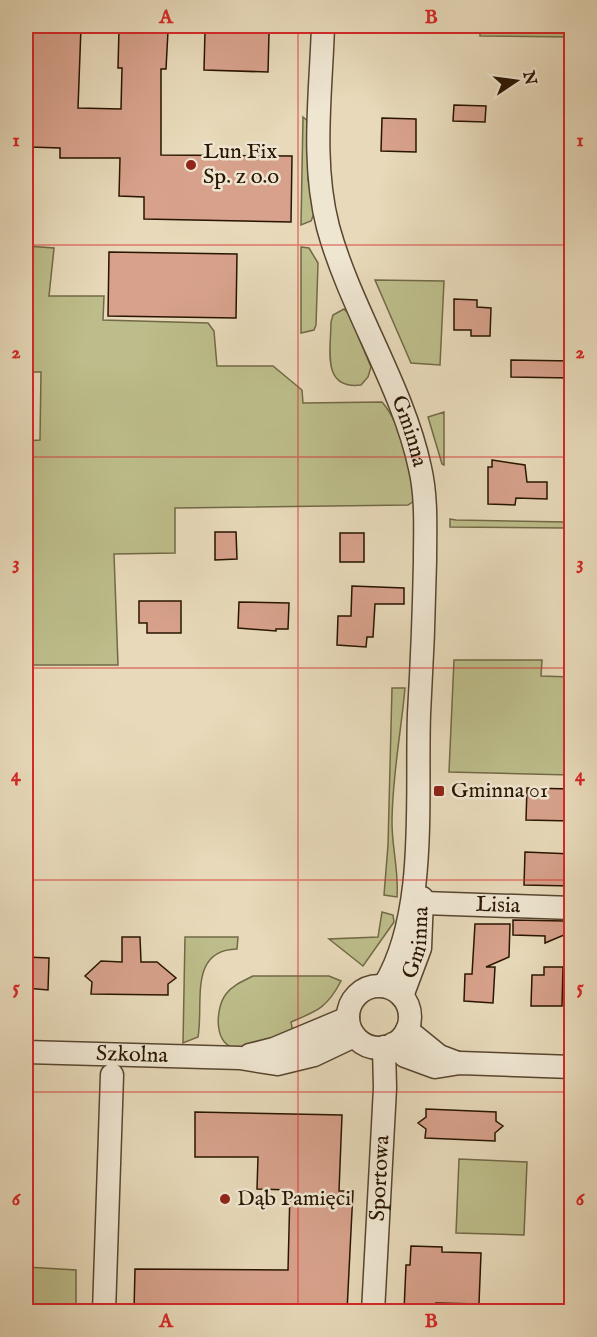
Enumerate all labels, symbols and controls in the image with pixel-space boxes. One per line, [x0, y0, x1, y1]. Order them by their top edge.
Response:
text: A [158, 5, 174, 30]
text: B [424, 5, 438, 30]
north arrow [486, 51, 546, 111]
text: N [517, 68, 540, 87]
text: 1 [12, 128, 20, 153]
text: 1 [576, 128, 584, 153]
place label: Lun Fix Sp. z o.o [203, 138, 279, 191]
marker: Lun Fix Sp. z o.o [184, 158, 198, 172]
text: 2 [11, 340, 21, 365]
text: 2 [575, 340, 585, 365]
street label: Gminna [384, 392, 433, 470]
text: 3 [12, 551, 20, 576]
text: 3 [576, 551, 584, 576]
text: 4 [11, 763, 22, 788]
text: 4 [575, 763, 586, 788]
place label: Gminna 01 [451, 777, 548, 805]
marker: Gminna 01 [432, 784, 446, 798]
street label: Lisia [475, 891, 521, 920]
street label: Gminna [396, 906, 436, 983]
text: 5 [12, 975, 20, 1000]
text: 5 [576, 975, 584, 1000]
street label: Szkolna [96, 1040, 169, 1070]
street label: Sportowa [364, 1134, 396, 1222]
place label: Dąb Pamięci [237, 1185, 351, 1213]
text: 6 [12, 1187, 22, 1212]
text: 6 [576, 1187, 586, 1212]
marker: Dąb Pamięci [218, 1192, 232, 1206]
text: A [158, 1309, 174, 1334]
text: B [424, 1309, 438, 1334]

